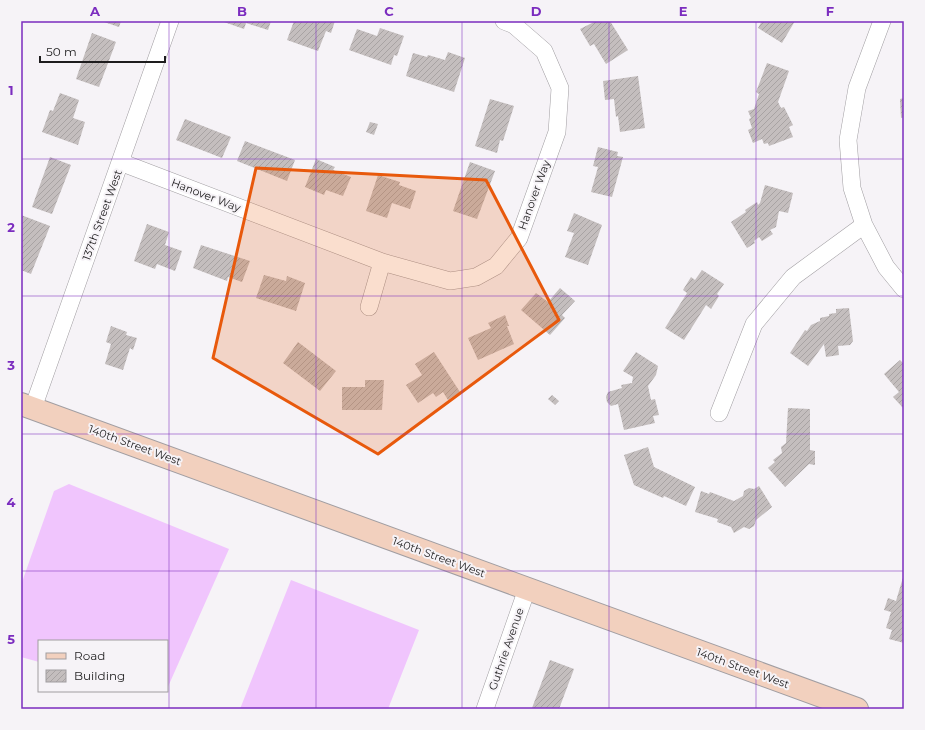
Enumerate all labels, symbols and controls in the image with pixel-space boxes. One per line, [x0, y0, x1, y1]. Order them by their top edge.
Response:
text: A [89, 3, 101, 19]
text: B [237, 3, 247, 19]
text: C [384, 3, 394, 19]
text: D [531, 3, 542, 19]
text: E [679, 3, 688, 19]
text: F [826, 3, 834, 19]
scale bar [40, 38, 165, 64]
text: 50 m [46, 44, 77, 59]
text: 1 [8, 82, 14, 98]
street label: Hanover Way [515, 158, 553, 232]
street label: 137th Street West [79, 167, 125, 262]
street label: Hanover Way [169, 175, 243, 215]
text: 2 [7, 219, 15, 235]
text: 3 [6, 357, 15, 373]
street label: 140th Street West [87, 422, 184, 468]
text: 4 [7, 494, 16, 510]
street label: 140th Street West [391, 534, 488, 580]
street label: Guthrie Avenue [485, 606, 527, 692]
text: 5 [7, 631, 15, 647]
legend [38, 640, 168, 692]
street label: 140th Street West [695, 645, 792, 691]
text: Road [74, 648, 105, 663]
text: Building [74, 668, 125, 683]

